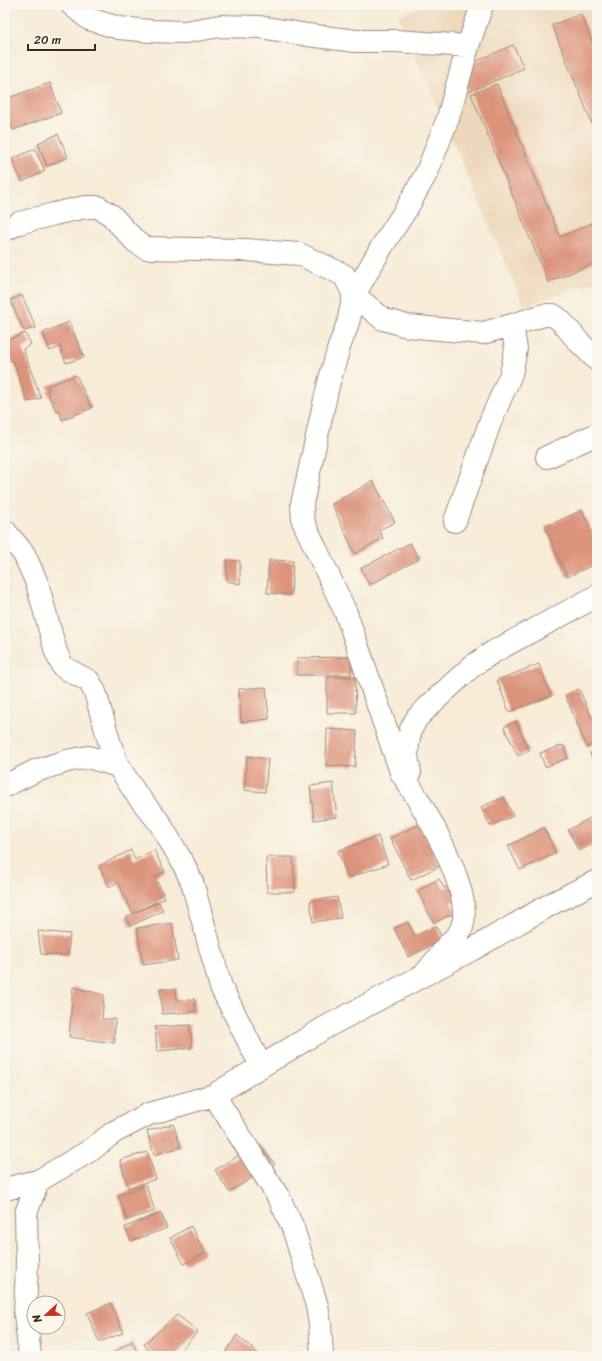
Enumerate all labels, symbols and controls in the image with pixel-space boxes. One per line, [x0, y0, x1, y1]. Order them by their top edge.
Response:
scale bar [28, 26, 95, 52]
text: 20 m [34, 29, 61, 51]
north arrow [26, 1295, 66, 1335]
text: N [27, 1311, 48, 1327]

